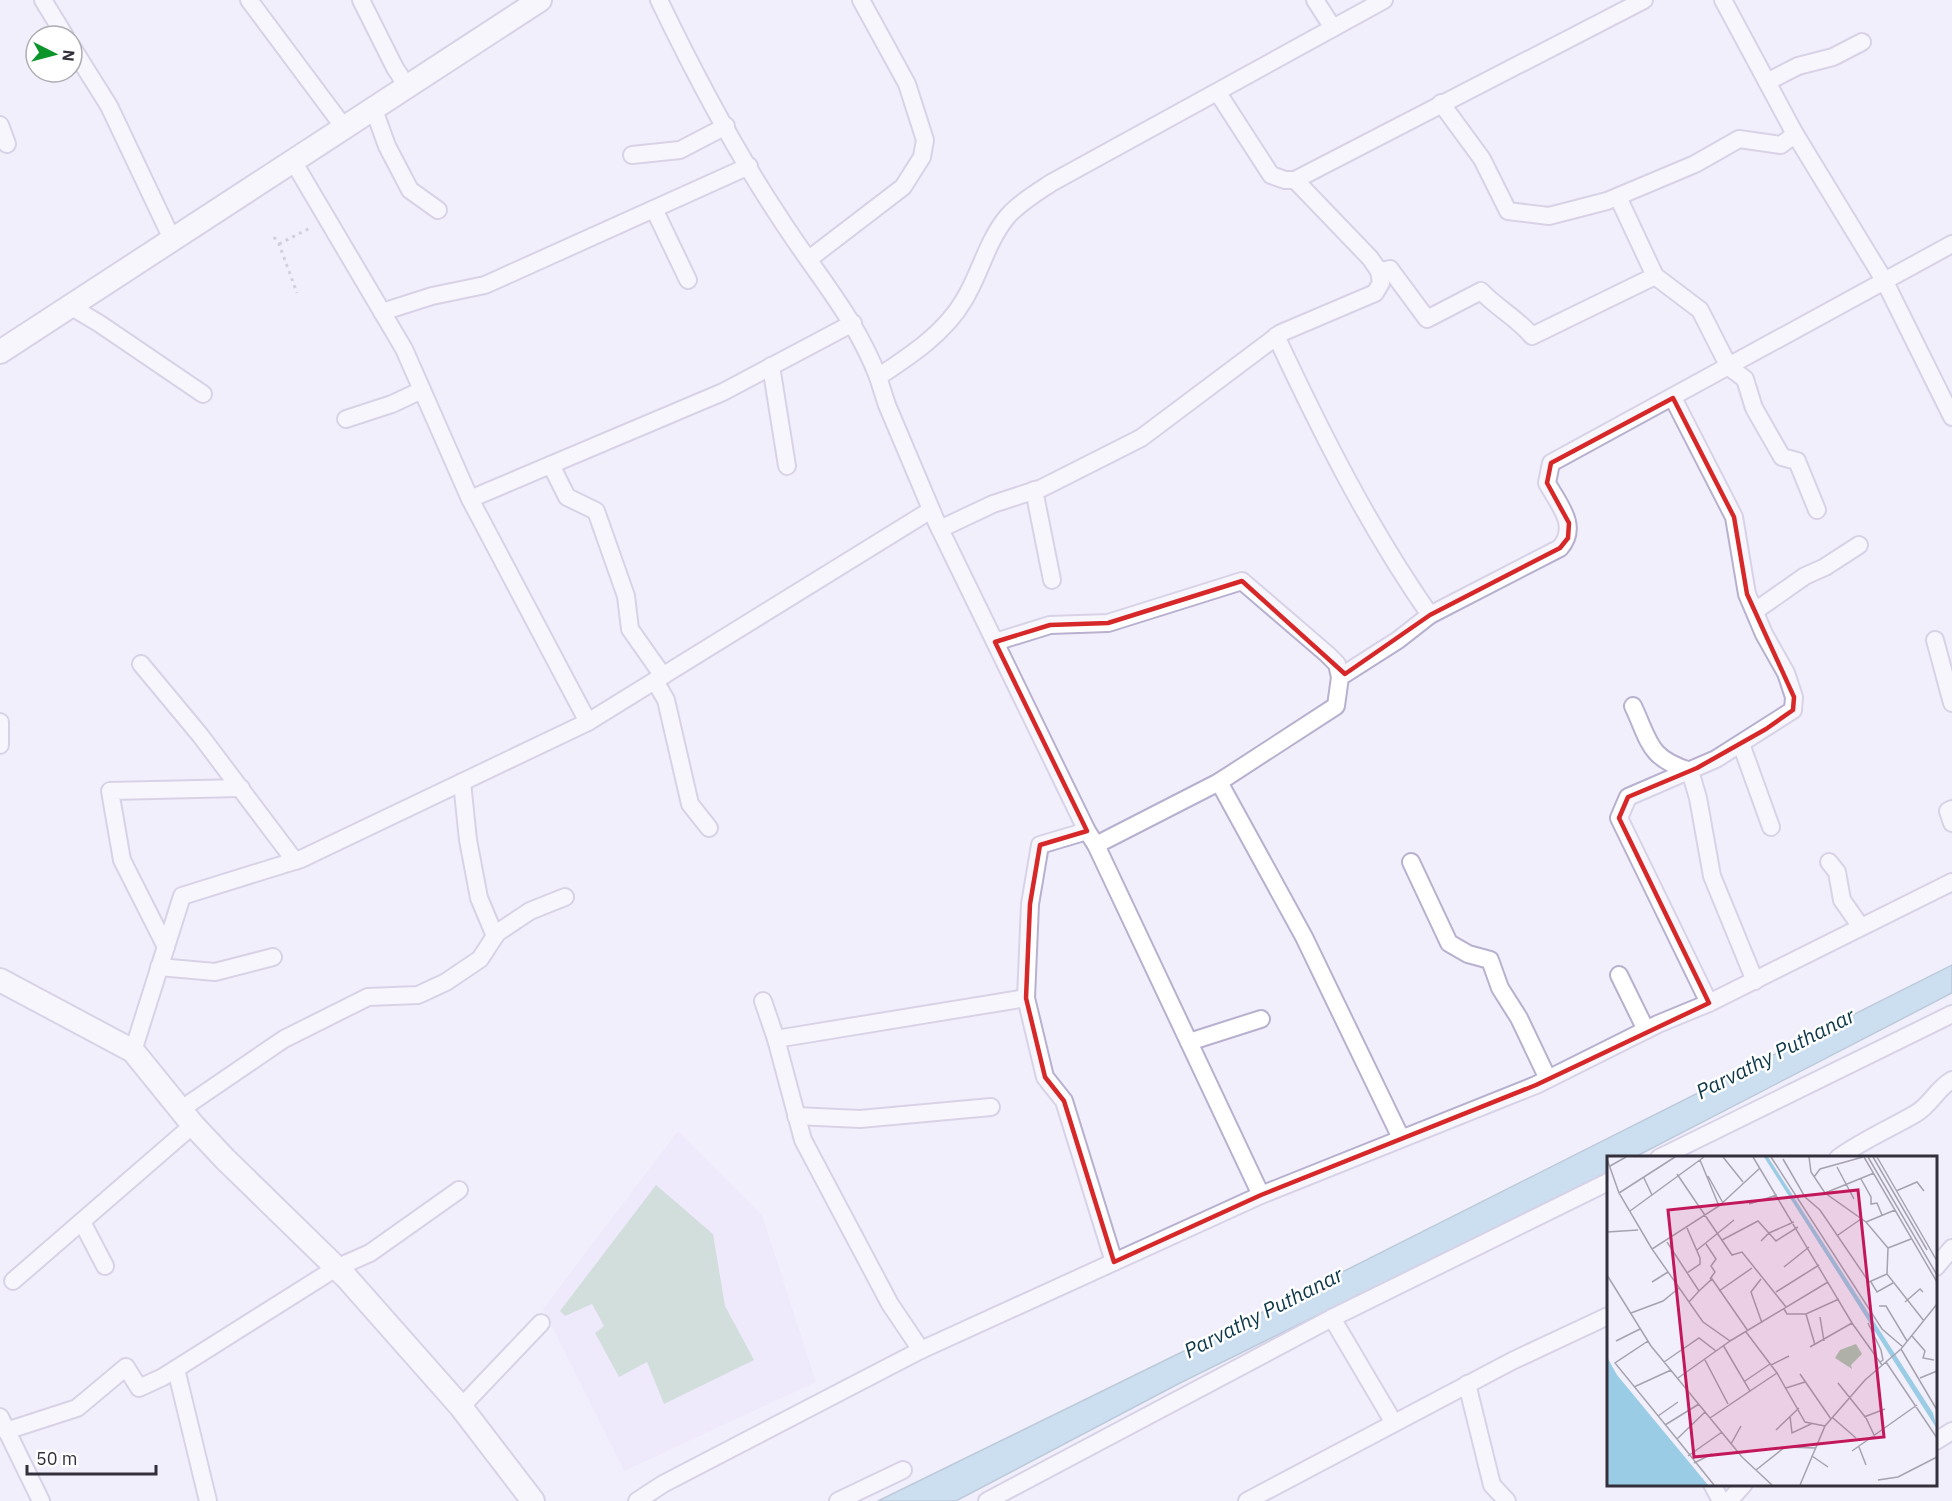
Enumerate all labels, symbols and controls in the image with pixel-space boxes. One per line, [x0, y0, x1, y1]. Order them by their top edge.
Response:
north arrow [24, 24, 84, 84]
text: N [58, 49, 79, 62]
water label: Parvathy Puthanar [1691, 1000, 1860, 1105]
inset map [1607, 1156, 1937, 1486]
water label: Parvathy Puthanar [1179, 1259, 1348, 1364]
scale bar [27, 1438, 156, 1476]
text: 50 m [36, 1447, 78, 1470]

